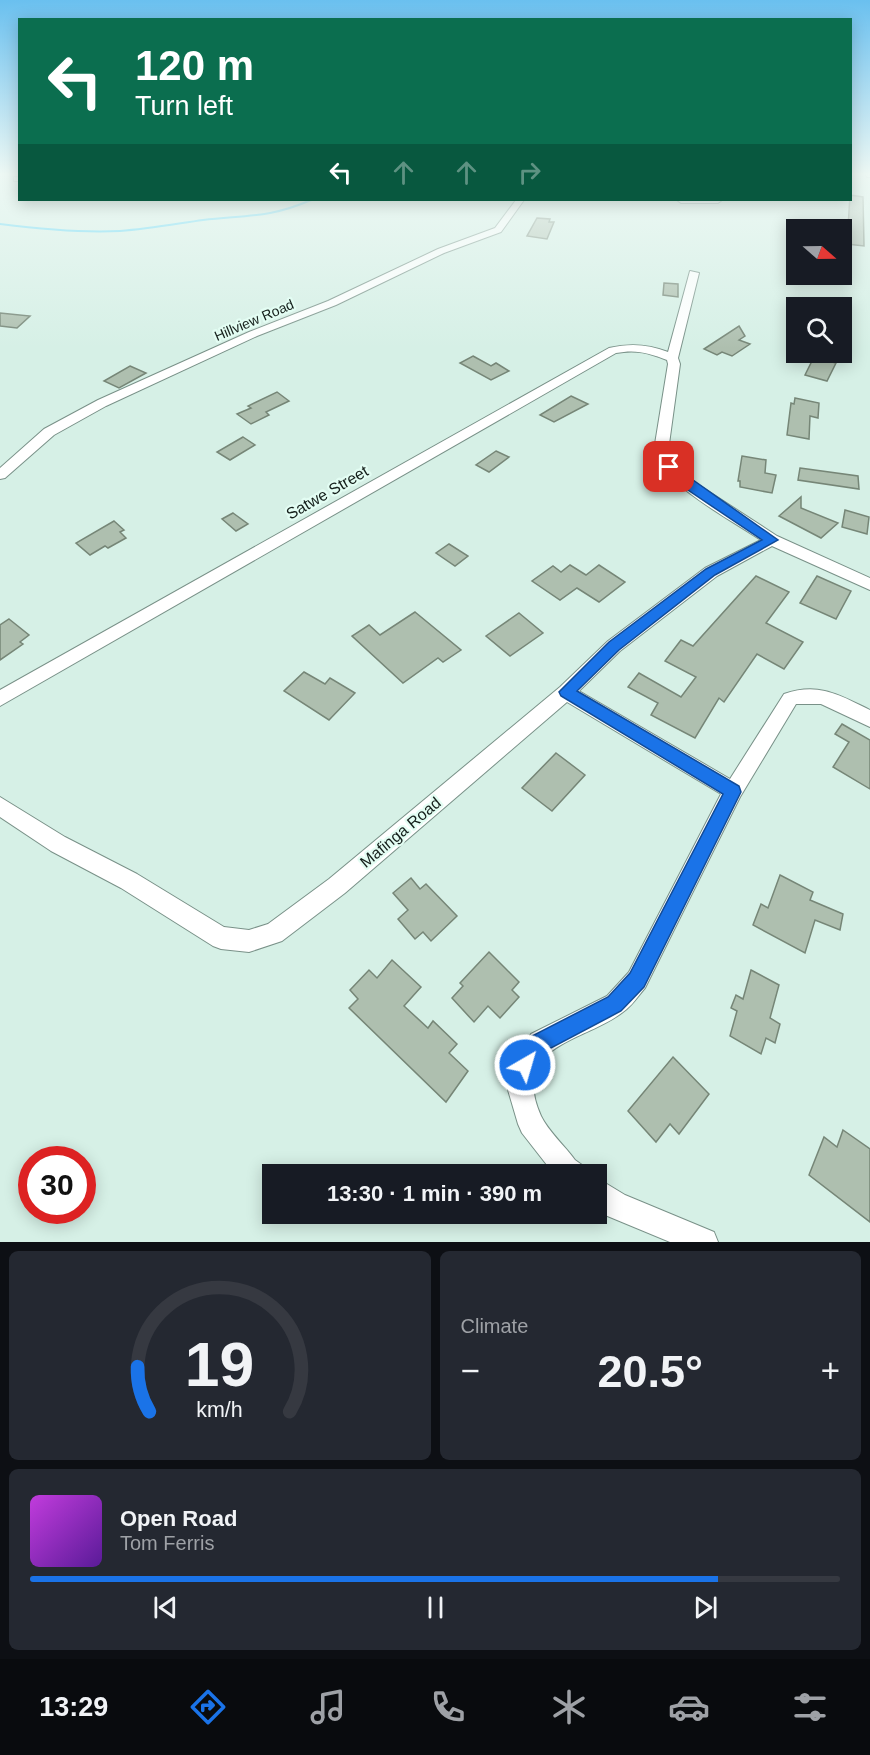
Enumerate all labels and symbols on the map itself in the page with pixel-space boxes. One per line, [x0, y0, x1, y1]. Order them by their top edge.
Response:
north arrow [786, 219, 852, 285]
street label: Hillview Road [212, 296, 296, 344]
pin [643, 441, 694, 492]
street label: Satwe Street [283, 462, 372, 523]
street label: Mafinga Road [357, 794, 444, 871]
position arrow [493, 1033, 557, 1097]
speed limit sign: 30 [18, 1146, 96, 1224]

